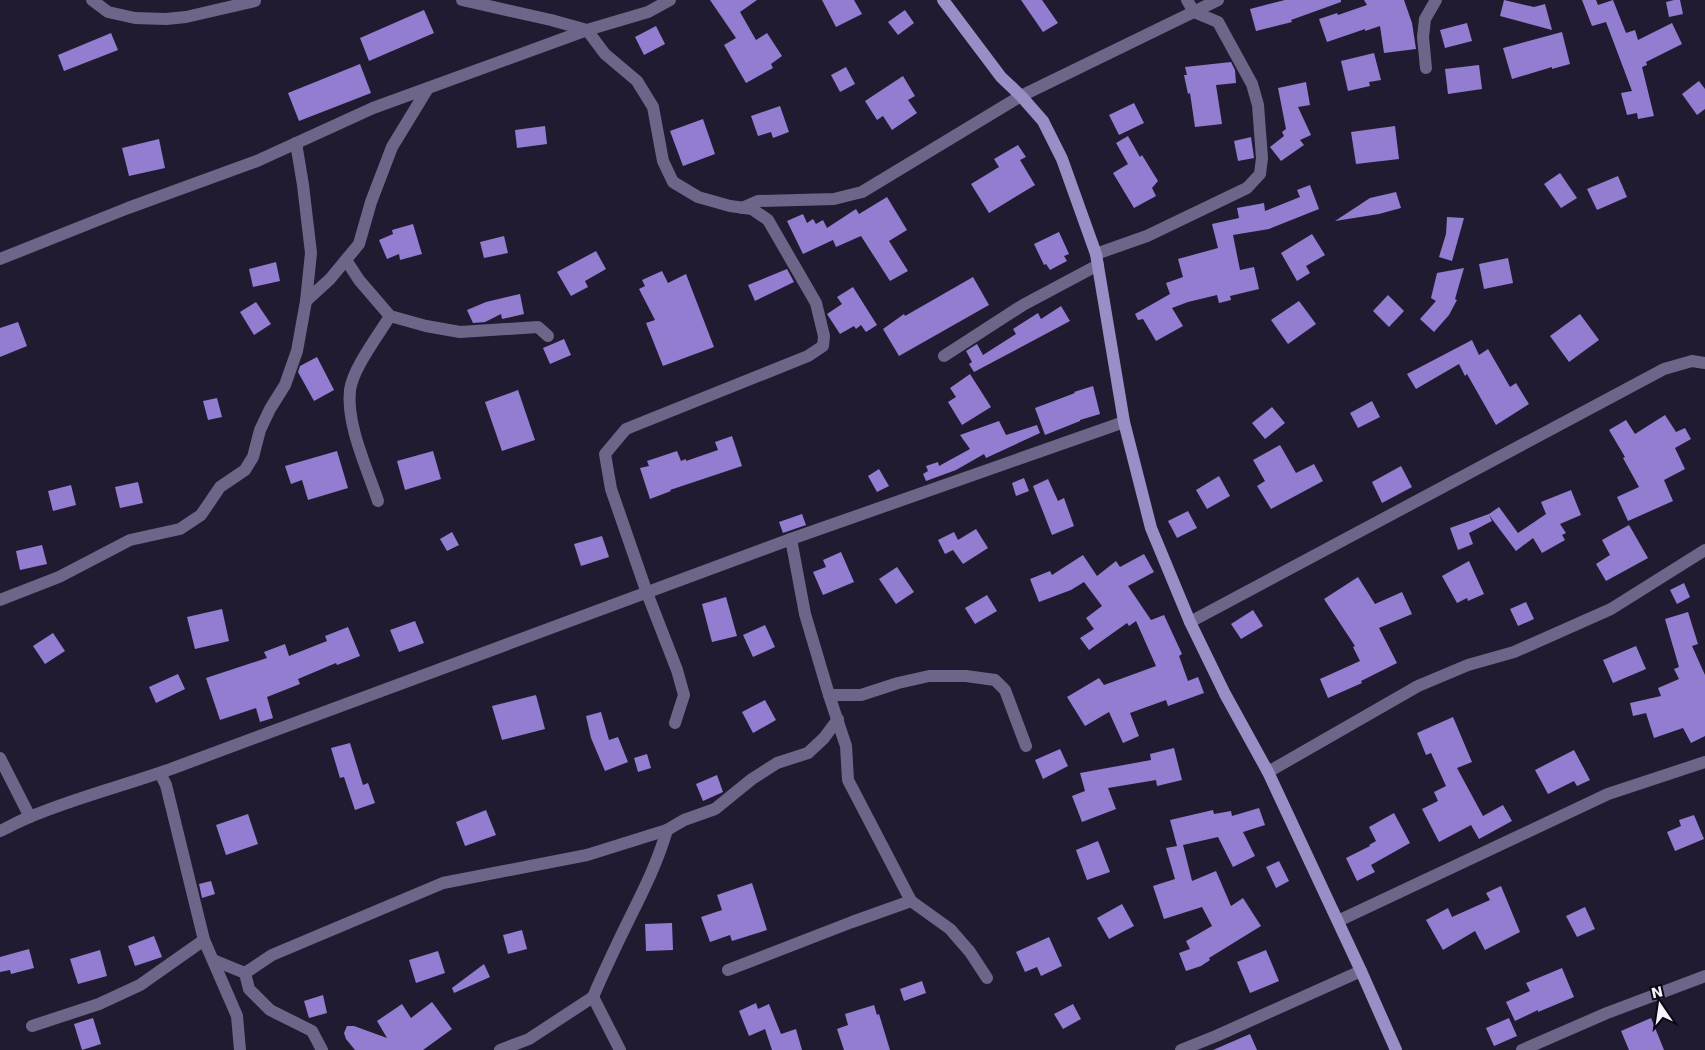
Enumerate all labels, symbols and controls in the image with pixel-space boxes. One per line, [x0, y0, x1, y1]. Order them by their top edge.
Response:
north arrow [1635, 980, 1685, 1030]
text: N [1650, 983, 1665, 1001]

